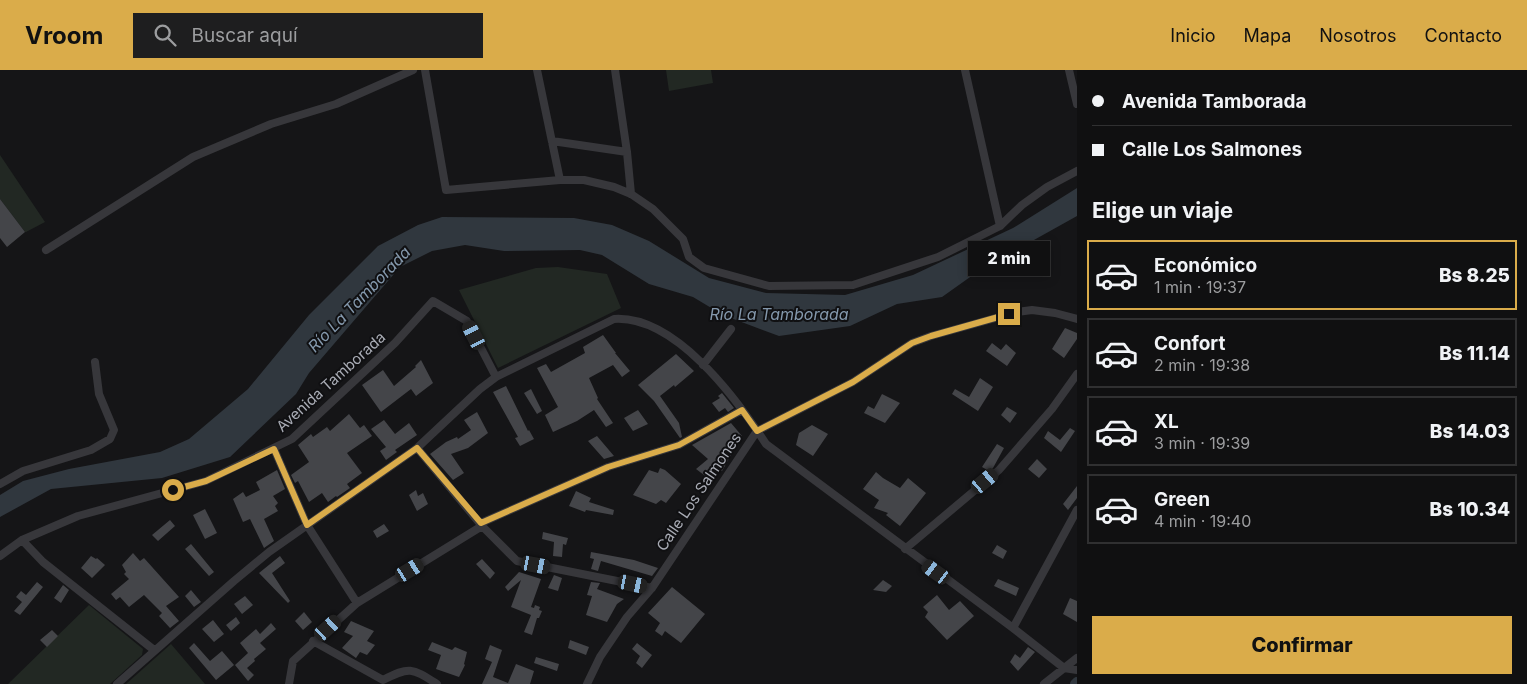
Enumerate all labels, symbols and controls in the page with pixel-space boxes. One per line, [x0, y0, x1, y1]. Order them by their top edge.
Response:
search box [133, 13, 483, 58]
text: Vroom [25, 21, 103, 50]
icon: search [151, 21, 179, 49]
text: Buscar aquí [191, 24, 298, 47]
text: Inicio [1170, 25, 1216, 46]
text: Mapa [1244, 25, 1291, 46]
text: Nosotros [1319, 25, 1397, 46]
text: Contacto [1425, 25, 1502, 46]
text: Avenida Tamborada [1122, 90, 1307, 113]
text: Calle Los Salmones [1122, 138, 1302, 161]
text: Elige un viaje [1092, 197, 1233, 223]
water label: Río La Tamborada [303, 242, 415, 356]
callout: 2 min [968, 242, 1050, 276]
text: 2 min [987, 248, 1031, 268]
icon: car [1094, 253, 1139, 298]
text: Económico [1154, 254, 1257, 277]
text: Bs 8.25 [1439, 264, 1510, 287]
text: 1 min · 19:37 [1154, 277, 1246, 297]
route end [998, 303, 1020, 325]
water label: Río La Tamborada [709, 304, 849, 324]
car [460, 318, 487, 352]
street label: Avenida Tamborada [272, 328, 389, 436]
icon: car [1094, 331, 1139, 376]
text: Confort [1154, 332, 1225, 355]
text: Bs 11.14 [1439, 342, 1510, 365]
text: 2 min · 19:38 [1154, 355, 1250, 375]
icon: car [1094, 409, 1139, 454]
text: XL [1154, 410, 1179, 433]
text: Bs 14.03 [1430, 420, 1510, 443]
street label: Calle Los Salmones [652, 429, 745, 554]
text: 3 min · 19:39 [1154, 433, 1250, 453]
car [968, 466, 1001, 496]
route start [162, 479, 184, 501]
icon: car [1094, 487, 1139, 532]
text: Green [1154, 488, 1210, 511]
text: Bs 10.34 [1430, 498, 1510, 521]
text: 4 min · 19:40 [1154, 511, 1251, 531]
car [519, 555, 552, 575]
car [393, 556, 426, 584]
car [919, 557, 952, 587]
car [616, 574, 649, 594]
car [311, 612, 344, 644]
button: Confirmar [1092, 616, 1512, 674]

